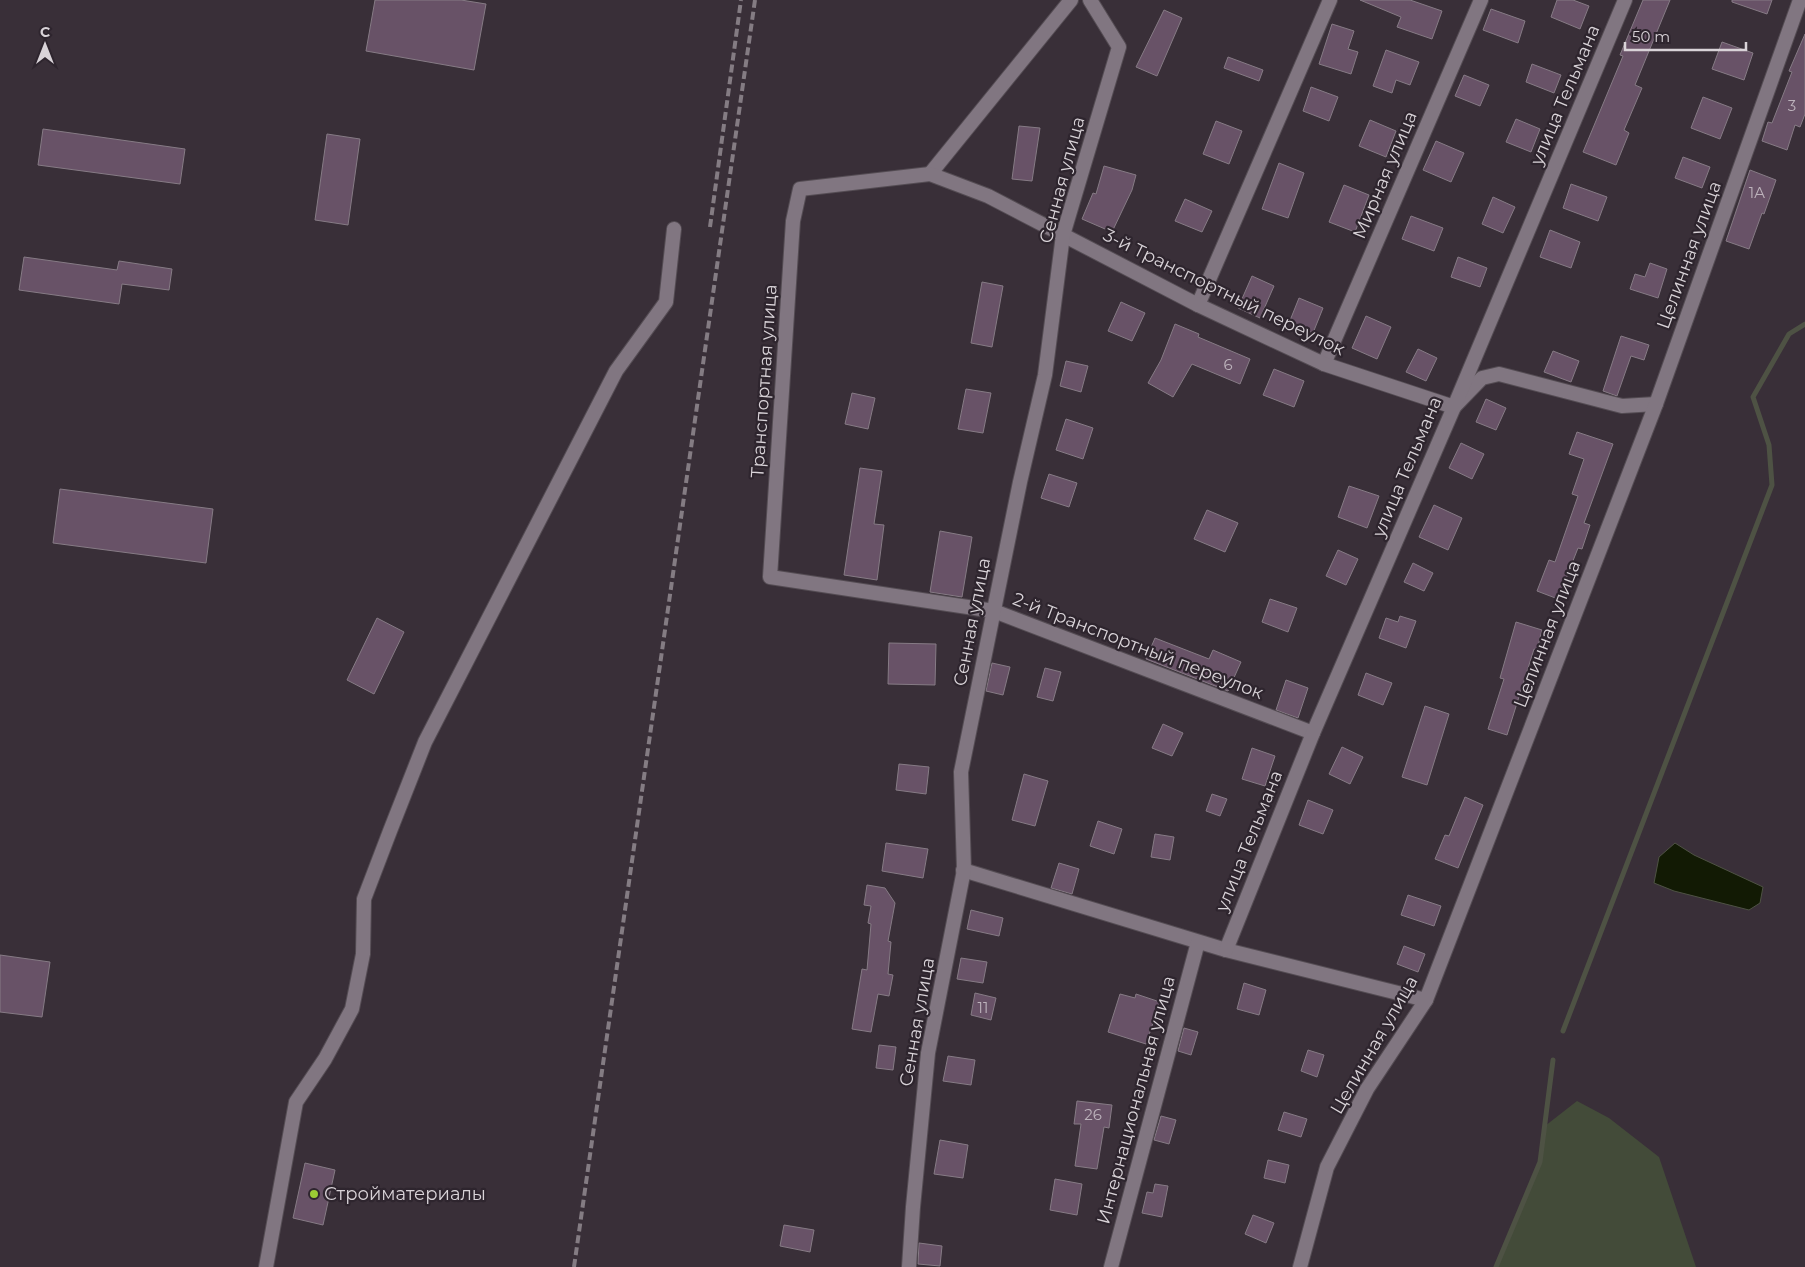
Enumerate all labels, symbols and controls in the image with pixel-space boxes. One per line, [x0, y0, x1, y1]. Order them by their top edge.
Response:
north arrow [20, 20, 70, 70]
scale bar [1625, 20, 1746, 52]
street label: улица Тельмана [1525, 22, 1604, 169]
text: С [40, 23, 50, 41]
text: 50 m [1632, 27, 1670, 46]
house number: 3 [1788, 96, 1796, 115]
street label: Мирная улица [1348, 108, 1422, 242]
street label: Сенная улица [1035, 114, 1089, 246]
street label: Целинная улица [1652, 178, 1726, 332]
house number: 1А [1749, 183, 1765, 202]
street label: 3-й Транспортный переулок [1099, 224, 1349, 361]
street label: Транспортная улица [746, 283, 782, 479]
house number: 6 [1223, 355, 1233, 374]
street label: улица Тельмана [1367, 394, 1446, 541]
street label: Сенная улица [949, 556, 995, 688]
street label: Целинная улица [1509, 557, 1585, 711]
street label: 2-й Транспортный переулок [1010, 588, 1267, 704]
street label: улица Тельмана [1210, 767, 1287, 916]
street label: Сенная улица [895, 956, 939, 1088]
street label: Целинная улица [1325, 972, 1423, 1118]
street label: Интернациональная улица [1092, 974, 1180, 1226]
house number: 11 [978, 998, 988, 1017]
house number: 26 [1084, 1105, 1102, 1124]
place label: Стройматериалы [324, 1183, 486, 1205]
marker: Стройматериалы [308, 1188, 320, 1200]

